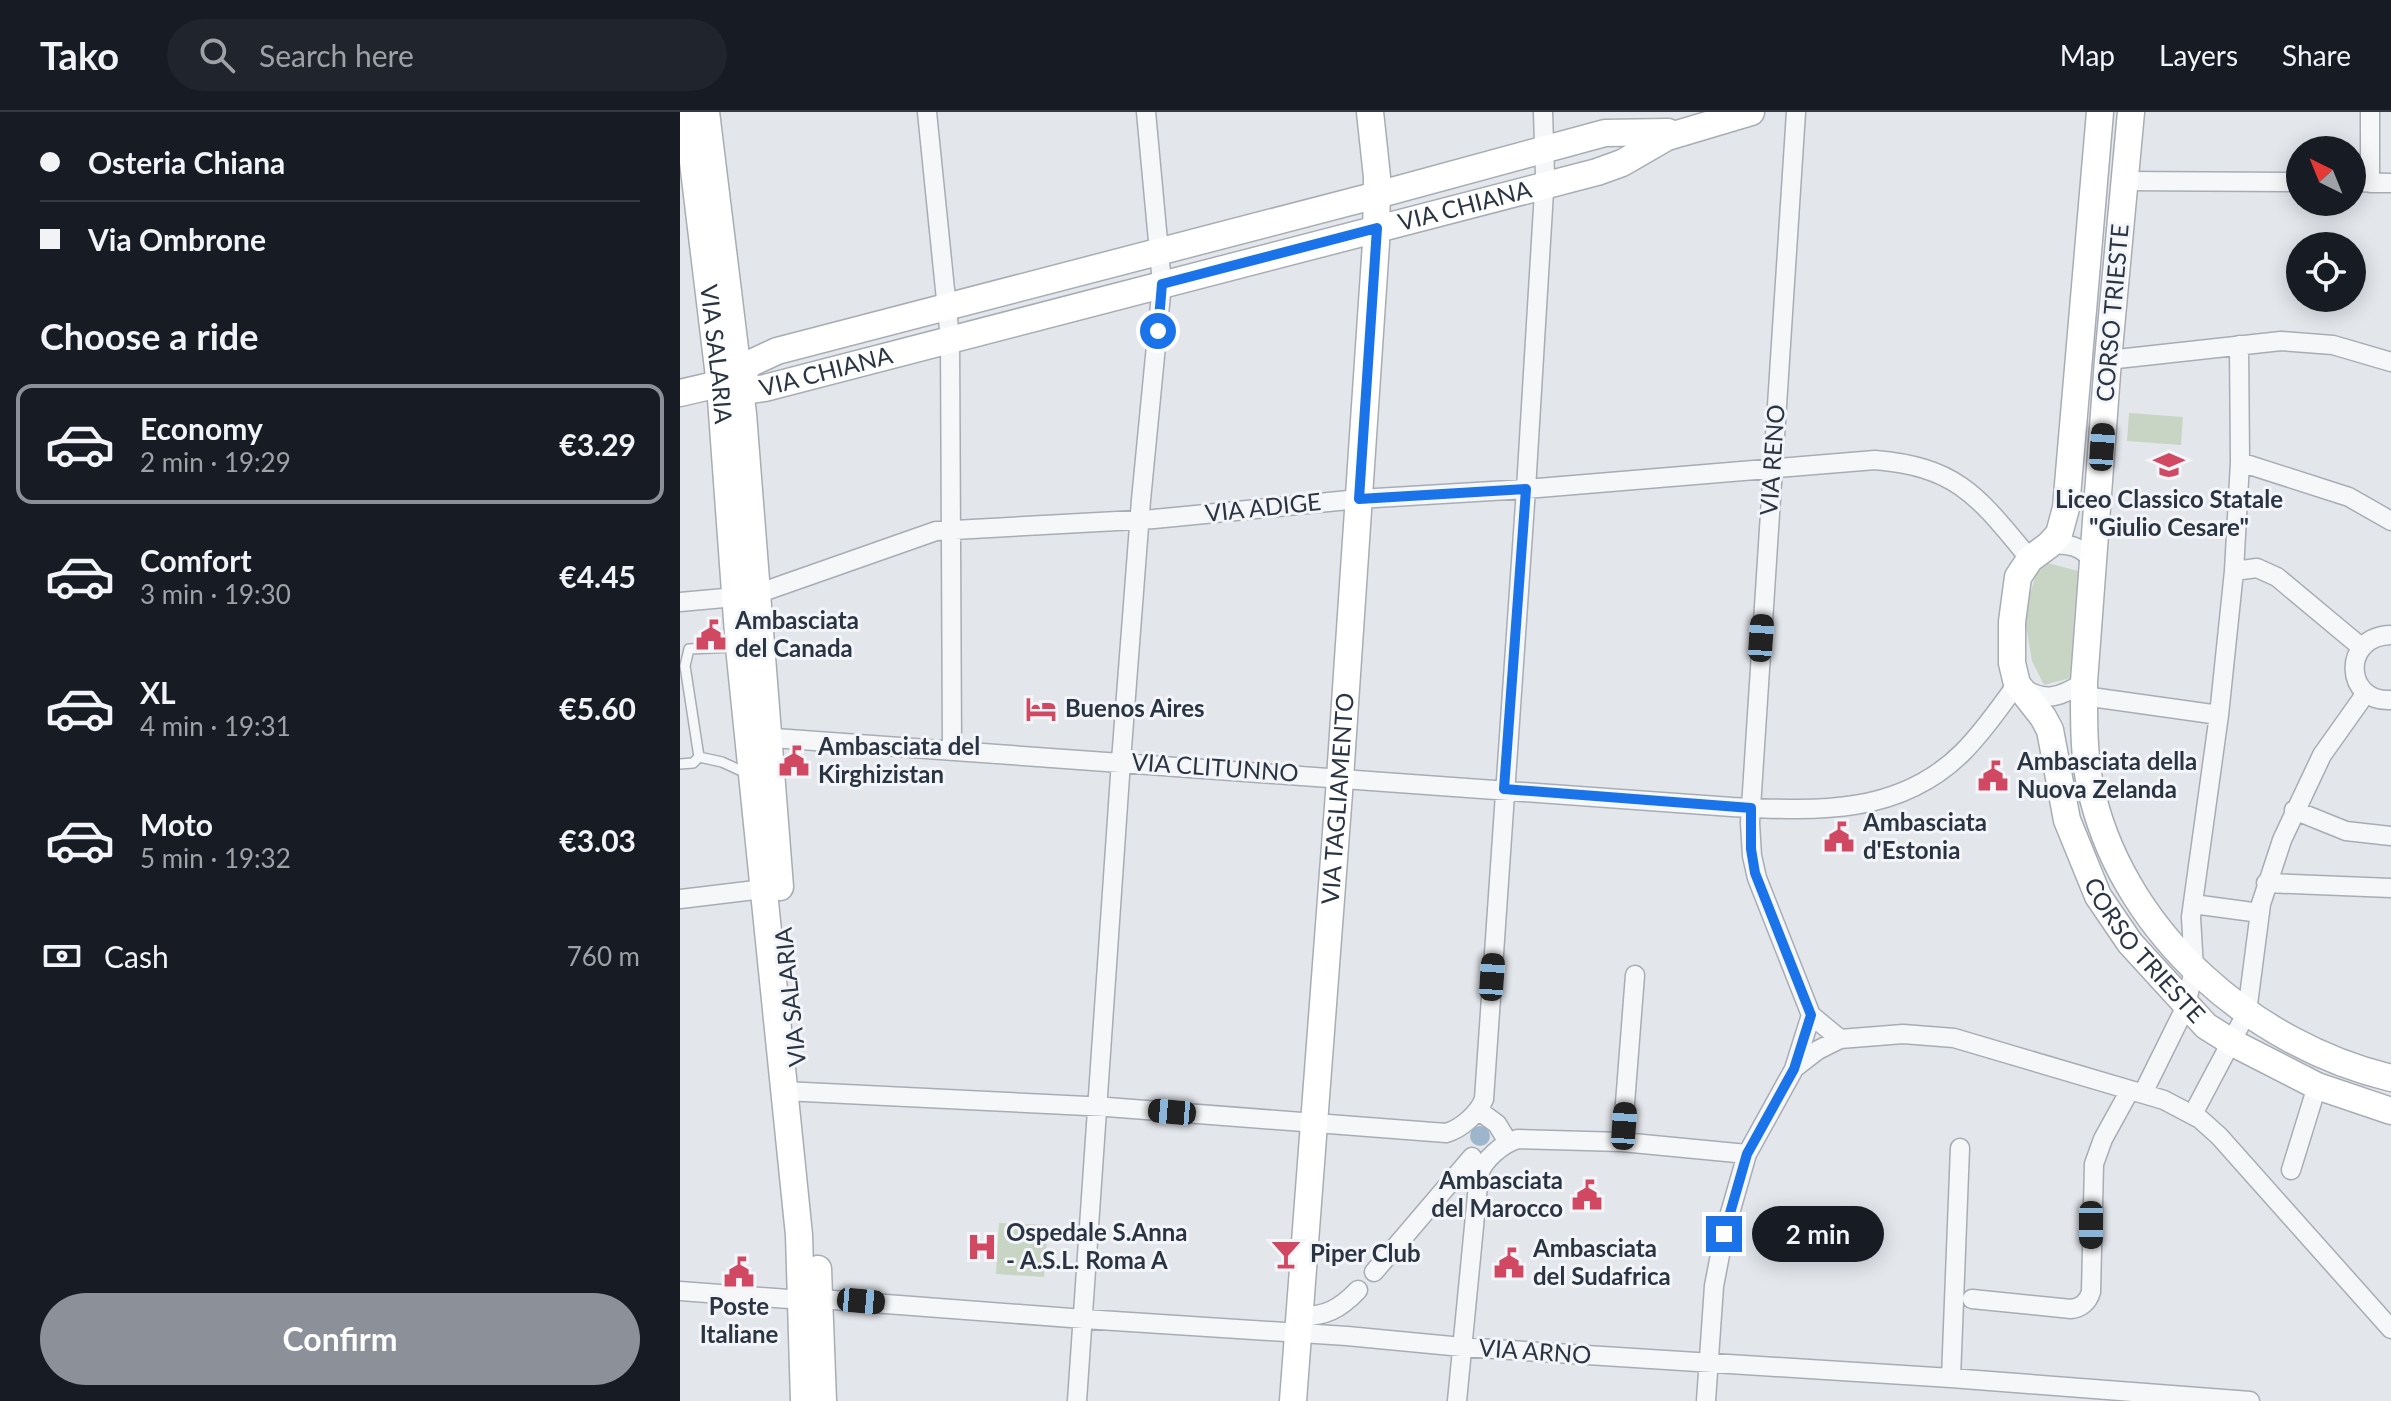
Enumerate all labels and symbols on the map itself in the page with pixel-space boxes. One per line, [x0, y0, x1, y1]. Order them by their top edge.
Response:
north arrow [2286, 136, 2366, 216]
street label: VIA CHIANA [1395, 173, 1535, 236]
street label: CORSO TRIESTE [2089, 223, 2134, 403]
street label: VIA SALARIA [695, 283, 739, 426]
route start [1140, 313, 1176, 349]
street label: VIA CHIANA [756, 339, 896, 402]
street label: VIA RENO [1753, 404, 1790, 516]
car [2088, 422, 2116, 472]
school or university icon: Liceo Classico Statale "Giulio Cesare" [2152, 448, 2186, 482]
place label: Liceo Classico Statale "Giulio Cesare" [2055, 484, 2283, 541]
street label: VIA ADIGE [1203, 486, 1322, 527]
place label: Ambasciata del Canada [734, 605, 859, 662]
car [1747, 613, 1775, 663]
public building icon: Ambasciata del Canada [694, 618, 728, 652]
hotel icon: Buenos Aires [1024, 692, 1058, 726]
street label: VIA TAGLIAMENTO [1315, 692, 1359, 905]
place label: Buenos Aires [1065, 693, 1205, 722]
place label: Ambasciata del Kirghizistan [817, 731, 980, 788]
public building icon: Ambasciata del Kirghizistan [777, 744, 811, 778]
street label: VIA CLITUNNO [1131, 746, 1300, 787]
place label: Ambasciata della Nuova Zelanda [2016, 746, 2197, 803]
public building icon: Ambasciata della Nuova Zelanda [1976, 759, 2010, 793]
place label: Ambasciata d'Estonia [1862, 807, 1987, 864]
public building icon: Ambasciata d'Estonia [1822, 820, 1856, 854]
street label: CORSO TRIESTE [2079, 873, 2212, 1028]
street label: VIA SALARIA [768, 925, 811, 1068]
car [1478, 952, 1506, 1002]
car [1147, 1098, 1197, 1126]
car [1610, 1101, 1638, 1151]
place label: Ambasciata del Marocco [1431, 1165, 1563, 1222]
public building icon: Ambasciata del Marocco [1570, 1178, 1604, 1212]
car [2079, 1201, 2103, 1249]
callout: 2 min [1752, 1206, 1884, 1262]
route end [1706, 1216, 1742, 1252]
place label: Ospedale S.Anna - A.S.L. Roma A [1006, 1217, 1187, 1274]
hospital icon: Ospedale S.Anna - A.S.L. Roma A [965, 1230, 999, 1264]
place label: Ambasciata del Sudafrica [1532, 1233, 1671, 1290]
bar icon: Piper Club [1269, 1237, 1303, 1271]
place label: Piper Club [1310, 1238, 1421, 1267]
public building icon: Ambasciata del Sudafrica [1492, 1246, 1526, 1280]
public building icon: Poste Italiane [722, 1255, 756, 1289]
car [836, 1287, 886, 1315]
place label: Poste Italiane [700, 1291, 778, 1348]
street label: VIA ARNO [1478, 1332, 1592, 1369]

